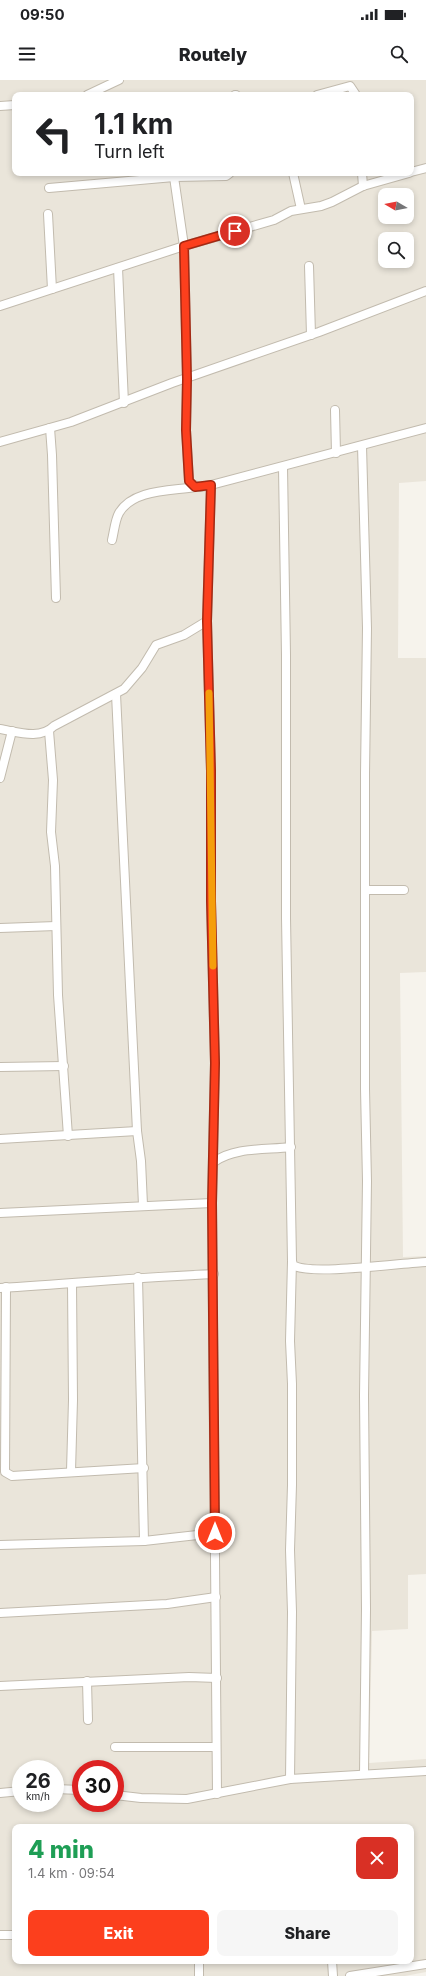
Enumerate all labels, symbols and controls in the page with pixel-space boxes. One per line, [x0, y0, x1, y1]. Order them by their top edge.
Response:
text: 09:50 [20, 5, 65, 24]
icon: menu [16, 43, 38, 65]
icon: search [388, 43, 410, 65]
text: Routely [179, 44, 247, 65]
text: 1.1 km [94, 107, 173, 141]
icon: left [28, 108, 80, 160]
text: Turn left [94, 141, 164, 162]
north arrow [378, 188, 414, 224]
map controls [378, 188, 414, 268]
pin [218, 214, 252, 248]
icon: arrive [224, 220, 246, 242]
button: search [378, 232, 414, 268]
position arrow [194, 1512, 236, 1554]
speed limit sign: 30 [72, 1760, 124, 1812]
text: 26 [25, 1769, 51, 1793]
text: km/h [26, 1790, 50, 1802]
text: 4 min [28, 1835, 94, 1864]
button: close [356, 1837, 398, 1879]
text: 1.4 km · 09:54 [28, 1865, 115, 1881]
button: Exit [28, 1910, 209, 1956]
button: Share [217, 1910, 398, 1956]

